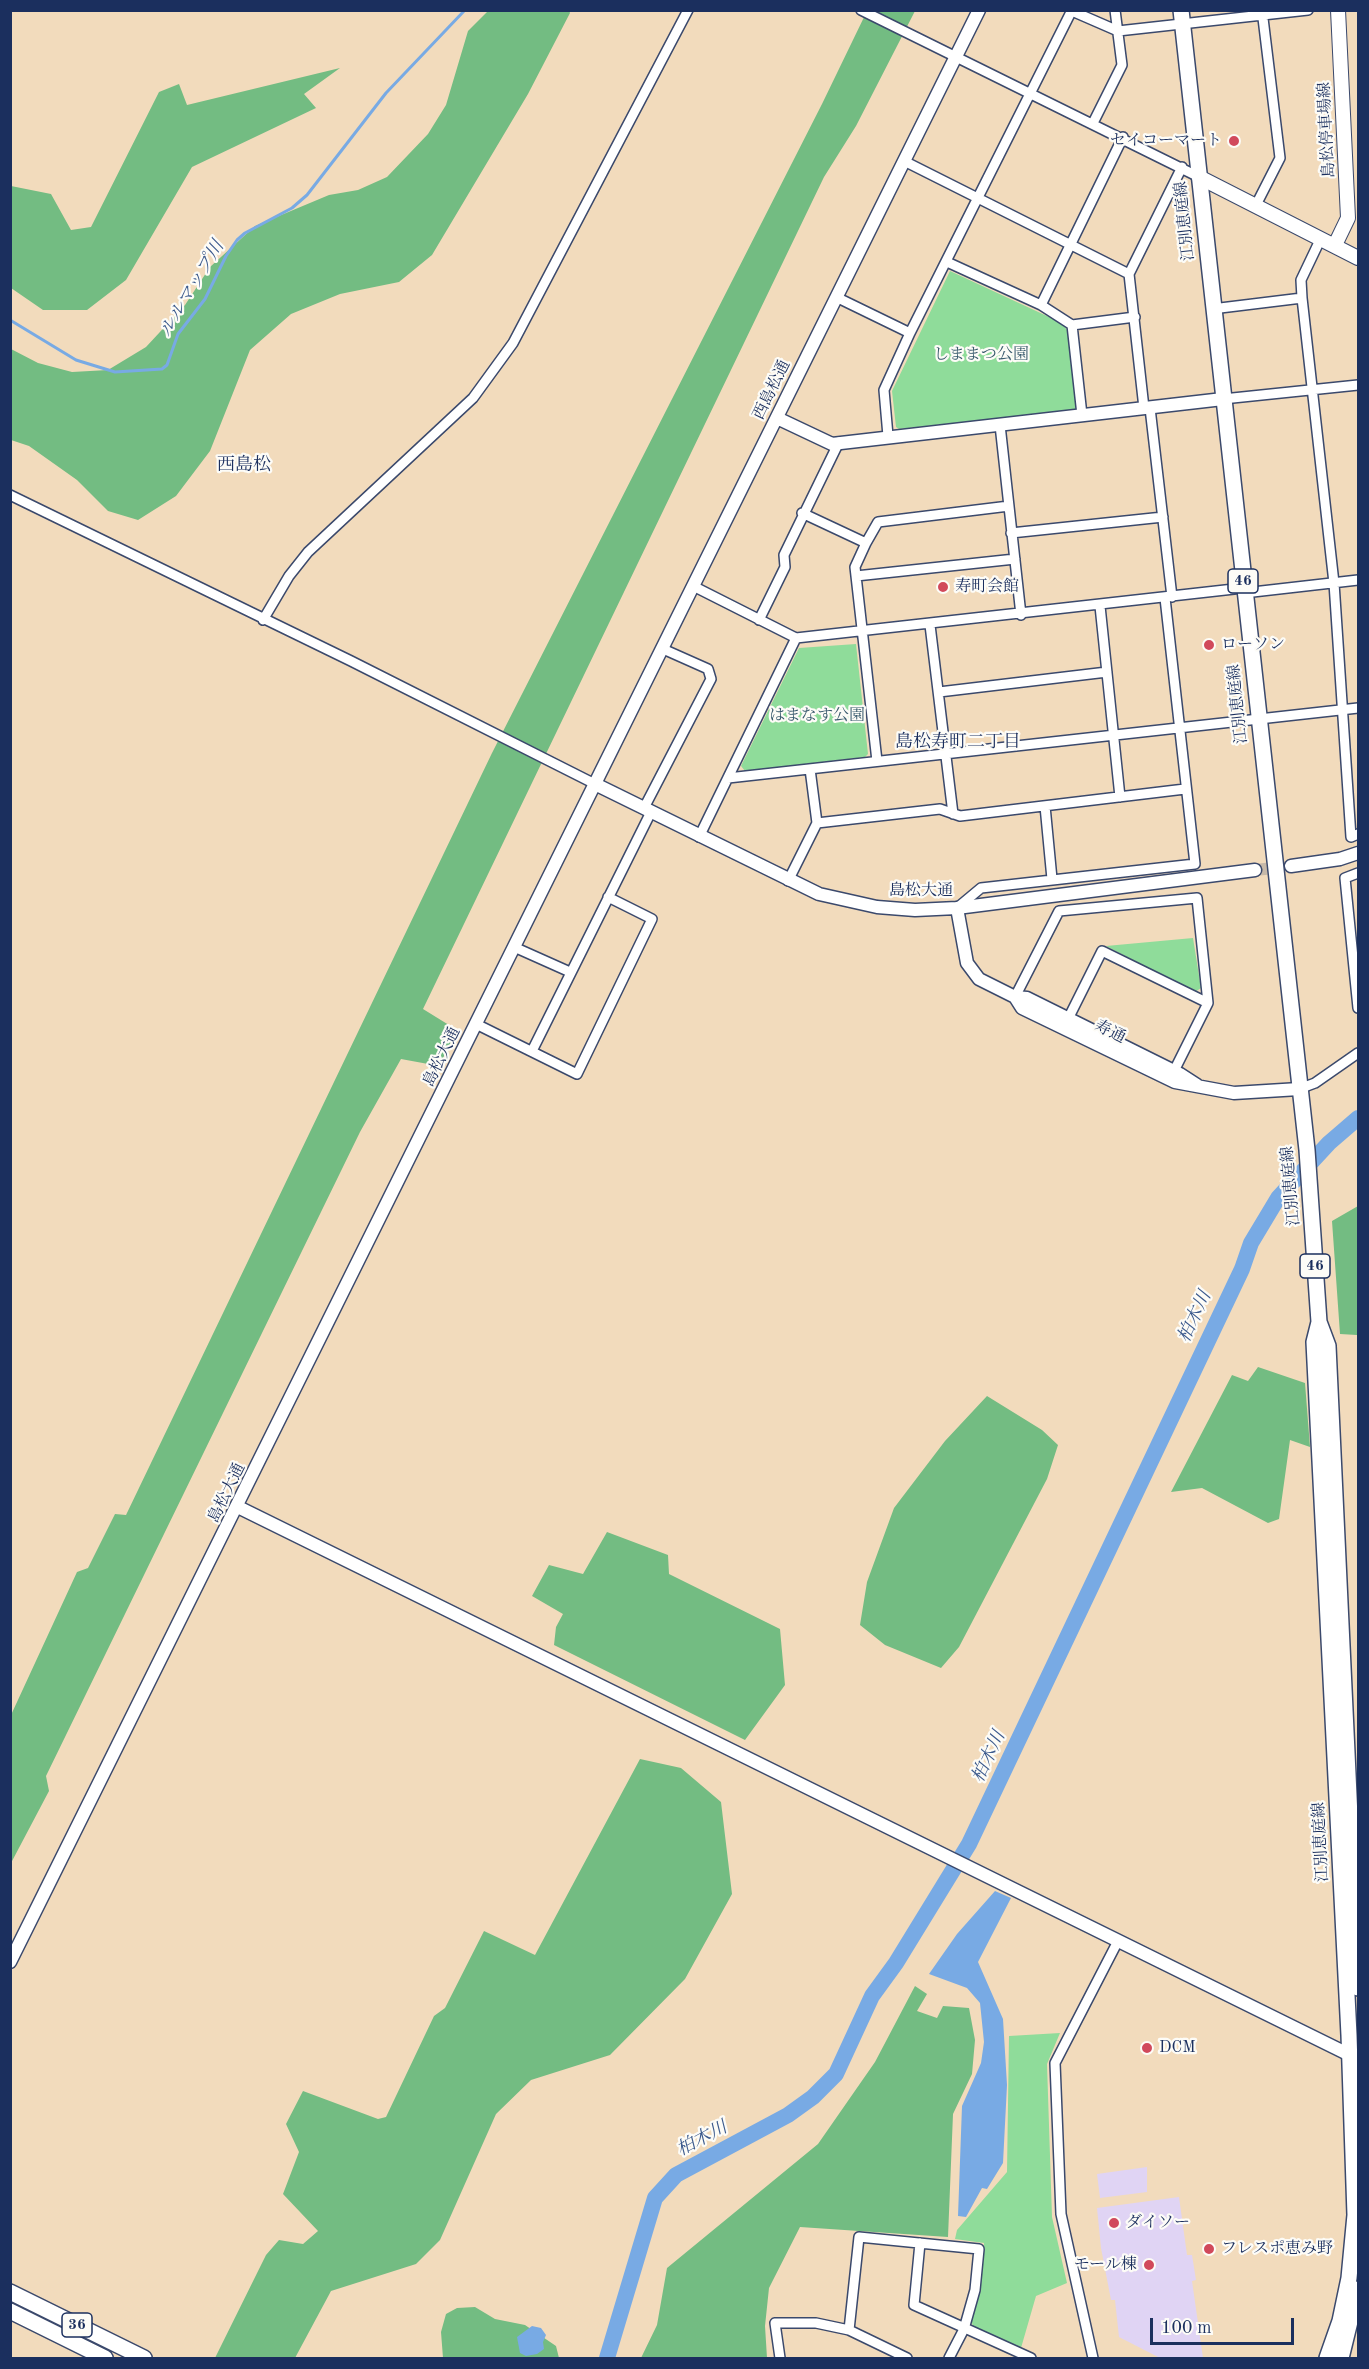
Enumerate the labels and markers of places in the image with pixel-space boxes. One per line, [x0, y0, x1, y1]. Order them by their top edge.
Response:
place label: セイコーマート [1110, 131, 1222, 151]
marker: セイコーマート [1227, 134, 1241, 148]
place label: 寿町会館 [955, 577, 1019, 597]
marker: 寿町会館 [936, 580, 950, 594]
place label: ローソン [1221, 635, 1285, 655]
marker: ローソン [1202, 638, 1216, 652]
place label: DCM [1159, 2038, 1196, 2058]
marker: DCM [1140, 2041, 1154, 2055]
place label: ダイソー [1126, 2213, 1190, 2233]
marker: ダイソー [1107, 2216, 1121, 2230]
place label: フレスポ恵み野 [1221, 2239, 1333, 2259]
marker: フレスポ恵み野 [1202, 2242, 1216, 2256]
place label: モール棟 [1074, 2255, 1137, 2275]
marker: モール棟 [1142, 2258, 1156, 2272]

